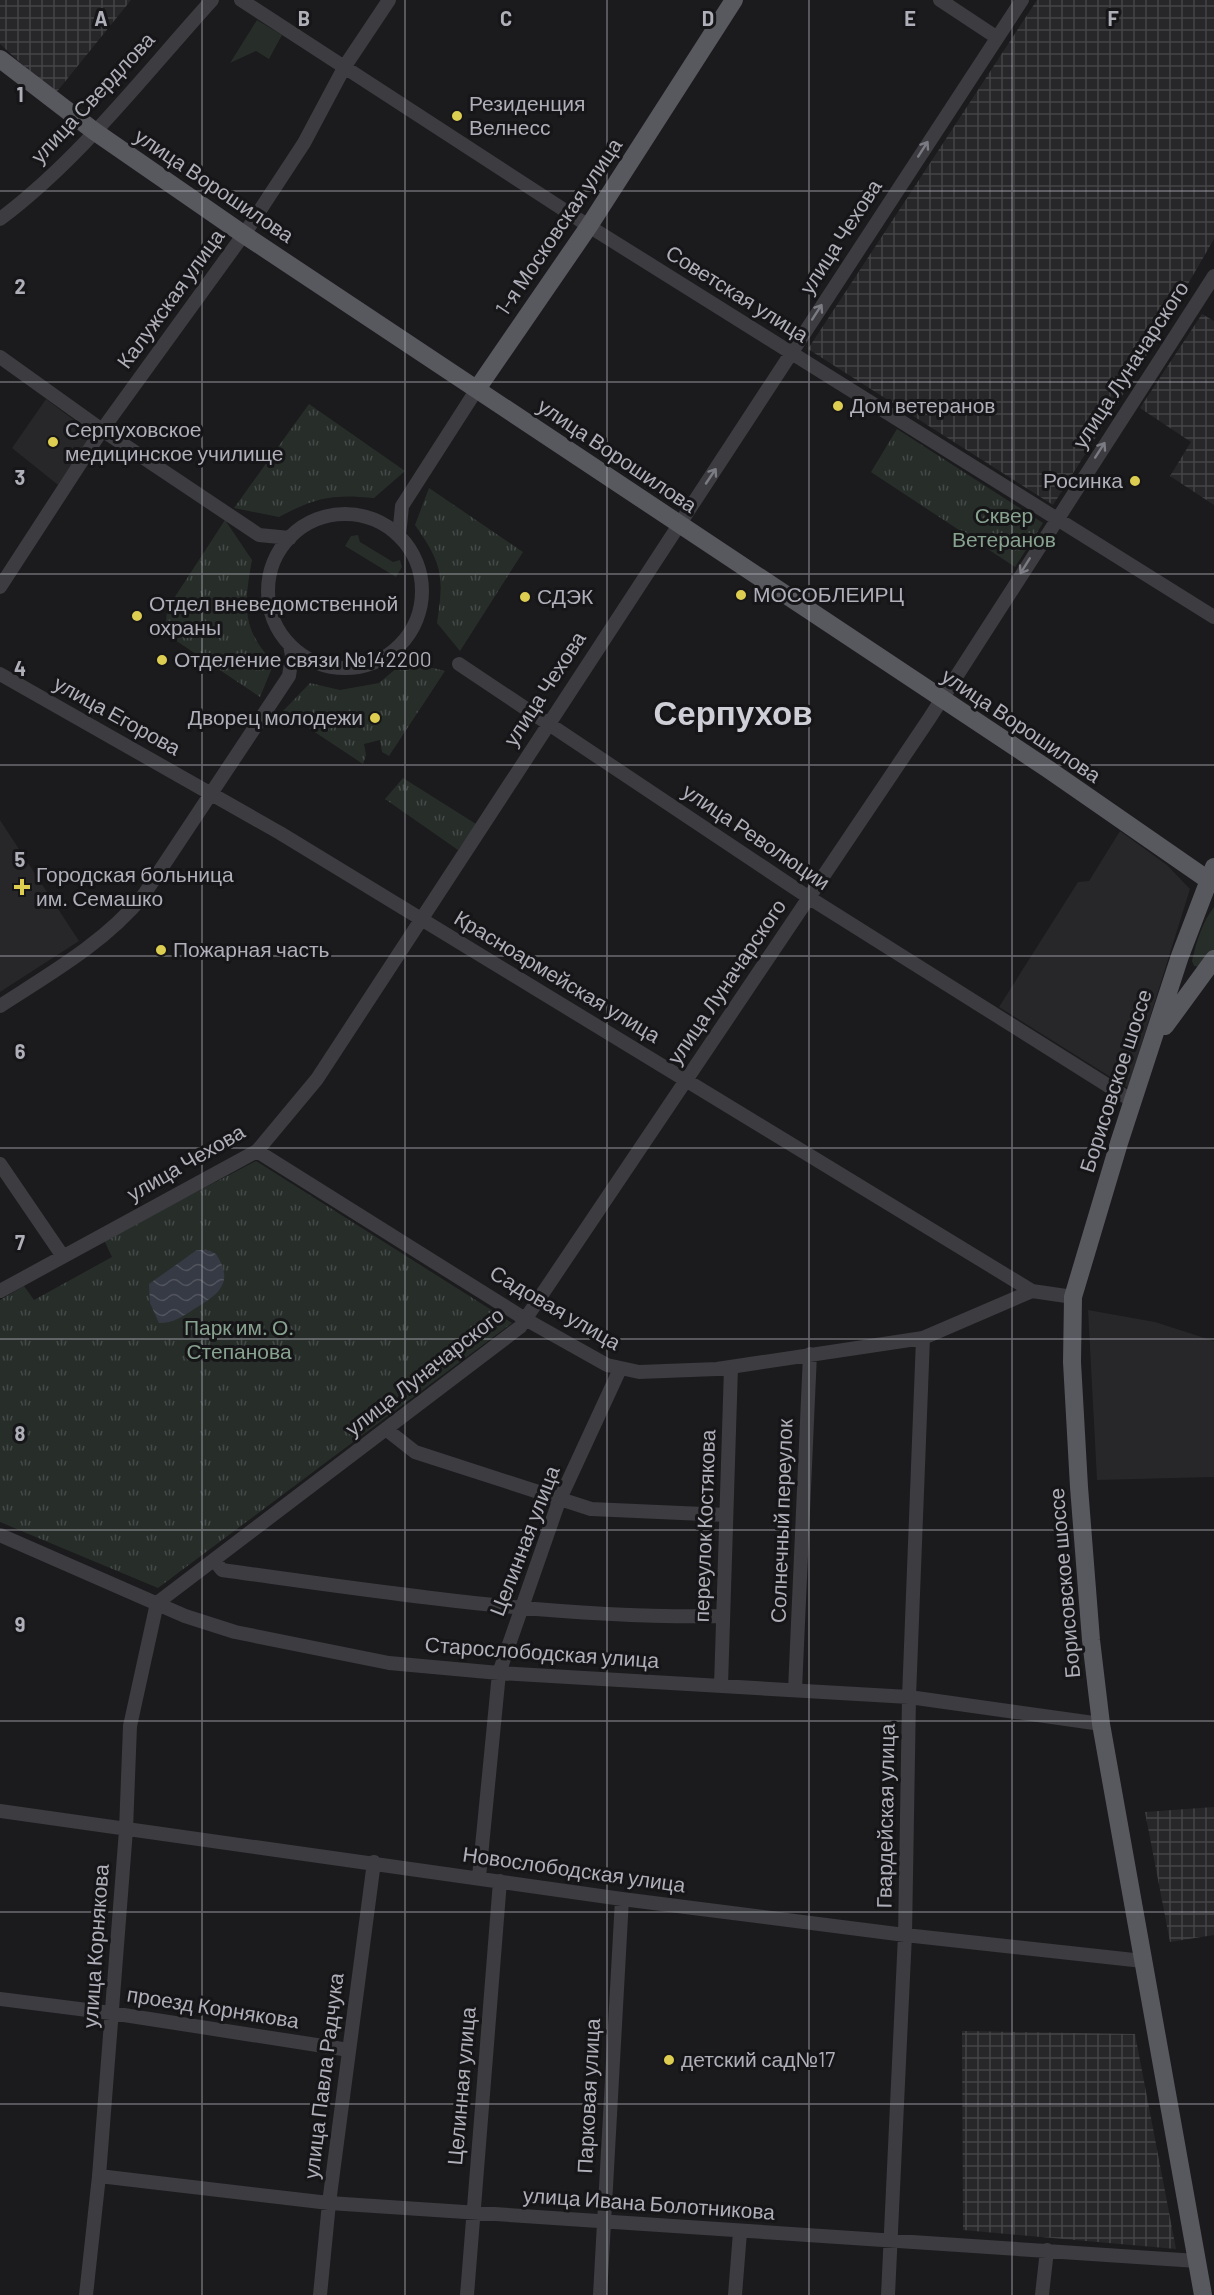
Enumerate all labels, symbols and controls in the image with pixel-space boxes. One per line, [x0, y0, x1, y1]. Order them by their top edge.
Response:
text: A [94, 6, 108, 30]
text: B [298, 6, 310, 30]
text: C [500, 6, 512, 30]
text: D [702, 6, 714, 30]
text: E [904, 6, 916, 30]
text: F [1107, 6, 1119, 30]
street label: улица Свердлова [25, 26, 159, 168]
text: 1 [16, 82, 24, 106]
place label: Резиденция Велнесс [469, 90, 585, 139]
marker: Резиденция Велнесс [450, 109, 464, 123]
street label: улица Ворошилова [131, 122, 299, 247]
street label: 1-я Московская улица [489, 133, 627, 319]
one-way arrow [917, 140, 930, 157]
street label: улица Чехова [793, 174, 886, 298]
street label: Калужская улица [111, 223, 229, 373]
street label: Советская улица [662, 239, 814, 347]
text: 2 [14, 274, 26, 298]
street label: улица Луначарского [1066, 276, 1193, 452]
one-way arrow [811, 304, 823, 321]
street label: улица Ворошилова [534, 392, 702, 517]
place label: Дом ветеранов [850, 392, 996, 417]
marker: Дом ветеранов [831, 399, 845, 413]
place label: Серпуховское медицинское училище [65, 416, 283, 465]
marker: Серпуховское медицинское училище [46, 435, 60, 449]
one-way arrow [1094, 443, 1106, 459]
text: 3 [15, 465, 25, 489]
place label: Росинка [1043, 467, 1123, 492]
one-way arrow [705, 468, 717, 484]
marker: Росинка [1128, 474, 1142, 488]
park label: Сквер Ветеранов [952, 502, 1056, 551]
one-way arrow [1019, 557, 1031, 574]
place label: МОСОБЛЕИРЦ [753, 581, 905, 606]
place label: СДЭК [537, 583, 594, 608]
marker: МОСОБЛЕИРЦ [734, 588, 748, 602]
place label: Отдел вневедомственной охраны [149, 590, 398, 639]
marker: СДЭК [518, 590, 532, 604]
marker: Отдел вневедомственной охраны [130, 609, 144, 623]
street label: улица Чехова [497, 626, 590, 750]
place label: Отделение связи №142200 [174, 646, 432, 671]
marker: Отделение связи №142200 [155, 653, 169, 667]
text: 4 [14, 656, 26, 680]
street label: улица Ворошилова [938, 662, 1106, 787]
street label: улица Егорова [50, 670, 186, 760]
district label: Серпухов [653, 692, 813, 732]
place label: Дворец молодежи [188, 704, 363, 729]
marker: Дворец молодежи [368, 711, 382, 725]
street label: улица Революции [678, 777, 835, 894]
text: 5 [15, 847, 26, 871]
place label: Городская больница им. Семашко [36, 861, 234, 910]
marker: Городская больница им. Семашко [13, 878, 31, 896]
street label: улица Луначарского [661, 894, 790, 1069]
street label: Красноармейская улица [450, 904, 666, 1047]
place label: Пожарная часть [173, 936, 330, 961]
marker: Пожарная часть [154, 943, 168, 957]
street label: Борисовское шоссе [1073, 986, 1156, 1175]
text: 6 [15, 1039, 26, 1063]
street label: улица Чехова [122, 1118, 249, 1205]
text: 7 [15, 1230, 25, 1254]
street label: Садовая улица [486, 1259, 626, 1354]
street label: улица Луначарского [340, 1301, 508, 1440]
park label: Парк им. О. Степанова [184, 1314, 294, 1363]
street label: Солнечный переулок [764, 1418, 797, 1624]
text: 8 [15, 1421, 26, 1445]
street label: переулок Костякова [688, 1429, 719, 1623]
street label: Целинная улица [483, 1462, 564, 1619]
street label: Борисовское шоссе [1043, 1487, 1084, 1679]
text: 9 [15, 1612, 25, 1636]
street label: Старослободская улица [424, 1631, 660, 1672]
street label: Гвардейская улица [870, 1723, 899, 1909]
street label: Новослободская улица [461, 1840, 688, 1897]
street label: улица Корнякова [76, 1863, 113, 2029]
street label: улица Павла Радчука [297, 1971, 348, 2180]
street label: проезд Корнякова [125, 1981, 301, 2033]
street label: Целинная улица [441, 2005, 480, 2166]
street label: Парковая улица [571, 2017, 604, 2174]
place label: детский сад№17 [681, 2046, 835, 2071]
marker: детский сад№17 [662, 2053, 676, 2067]
street label: улица Ивана Болотникова [522, 2181, 776, 2224]

